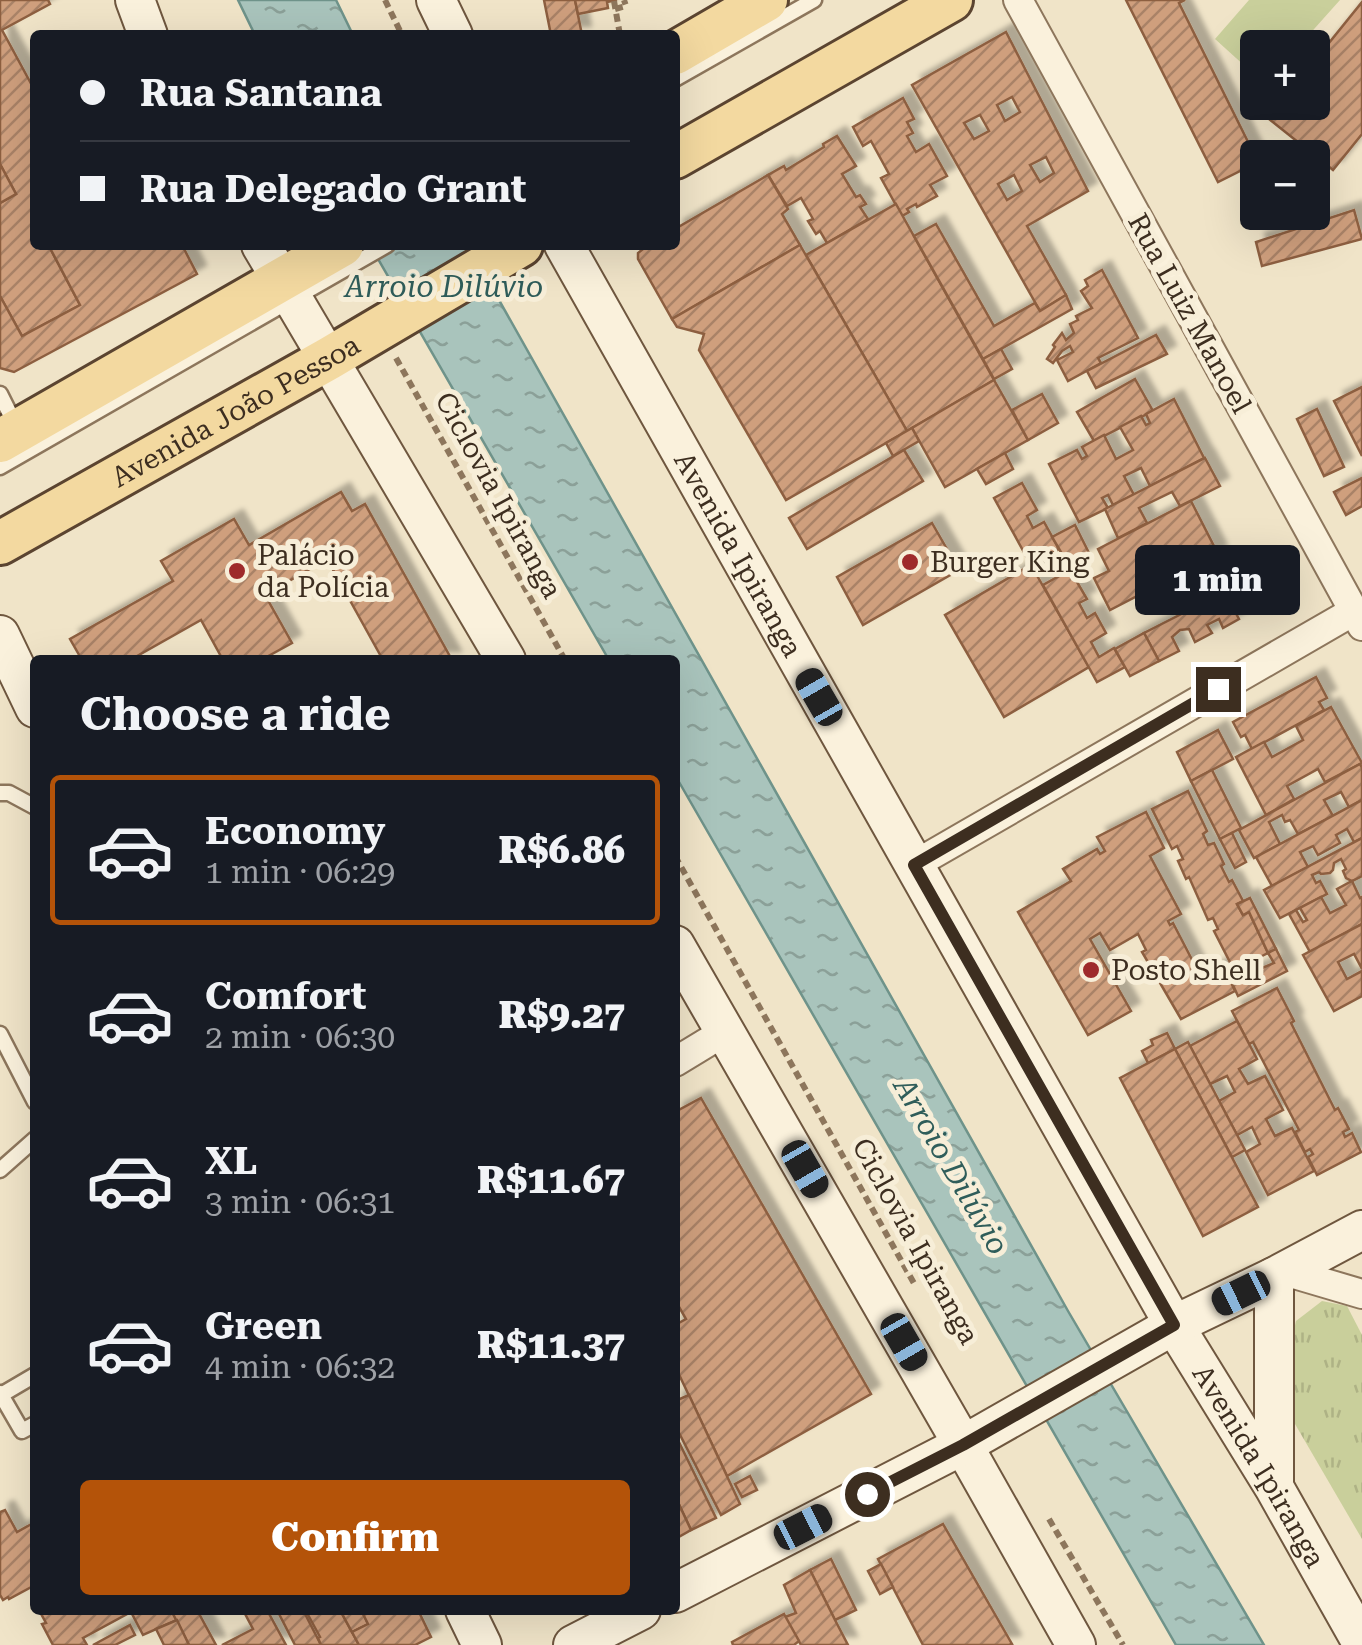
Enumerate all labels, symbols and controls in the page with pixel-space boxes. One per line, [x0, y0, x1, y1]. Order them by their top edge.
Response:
map controls [1240, 30, 1330, 230]
button: + [1240, 30, 1330, 120]
text: Rua Santana [140, 71, 382, 115]
button: − [1240, 140, 1330, 230]
text: Rua Delegado Grant [140, 167, 526, 211]
street label: Rua Luiz Manoel [1121, 208, 1258, 419]
water label: Arroio Dilúvio [343, 269, 543, 304]
street label: Avenida João Pessoa [106, 328, 366, 494]
street label: Ciclovia Ipiranga [428, 386, 569, 604]
street label: Avenida Ipiranga [667, 446, 809, 663]
place label: Palácio da Polícia [257, 539, 389, 604]
callout: 1 min [1136, 544, 1300, 614]
place label: Burger King [930, 546, 1090, 579]
marker: Burger King [899, 551, 921, 573]
marker: Palácio da Polícia [226, 560, 248, 582]
text: 1 min [1173, 561, 1262, 599]
car [791, 664, 847, 730]
route end [1196, 667, 1241, 712]
text: Choose a ride [80, 688, 391, 741]
icon: car [85, 805, 175, 895]
text: Economy [205, 809, 385, 853]
text: R$6.86 [498, 828, 625, 872]
text: 1 min · 06:29 [205, 853, 395, 891]
place label: Posto Shell [1111, 954, 1262, 987]
marker: Posto Shell [1080, 959, 1102, 981]
icon: car [85, 970, 175, 1060]
text: Comfort [205, 974, 366, 1018]
text: R$9.27 [498, 993, 625, 1037]
text: 2 min · 06:30 [205, 1018, 395, 1056]
water label: Arroio Dilúvio [886, 1069, 1016, 1260]
street label: Ciclovia Ipiranga [845, 1132, 986, 1350]
icon: car [85, 1135, 175, 1225]
car [777, 1136, 833, 1202]
text: XL [205, 1139, 257, 1183]
text: R$11.67 [477, 1158, 625, 1202]
text: 3 min · 06:31 [205, 1183, 395, 1221]
car [1207, 1266, 1275, 1320]
icon: car [85, 1300, 175, 1390]
text: Green [205, 1304, 322, 1348]
car [876, 1309, 932, 1375]
text: R$11.37 [477, 1323, 625, 1367]
text: 4 min · 06:32 [205, 1348, 395, 1386]
street label: Avenida Ipiranga [1186, 1359, 1332, 1573]
route start [845, 1472, 890, 1517]
button: Confirm [80, 1480, 630, 1595]
car [769, 1500, 837, 1554]

